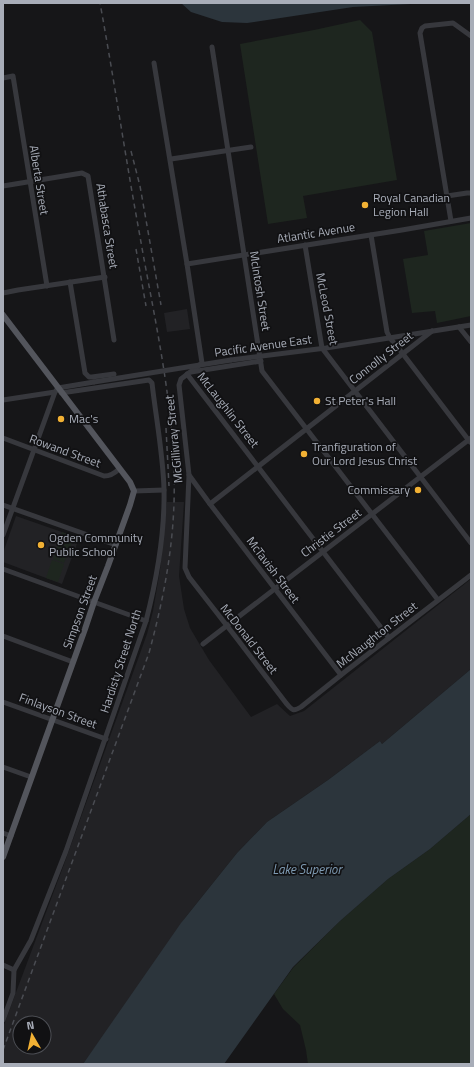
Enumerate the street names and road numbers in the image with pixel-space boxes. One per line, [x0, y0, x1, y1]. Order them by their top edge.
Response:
street label: Alberta Street [25, 144, 54, 217]
street label: Athabasca Street [91, 182, 124, 271]
street label: Atlantic Avenue [276, 217, 356, 248]
street label: McIntosh Street [245, 250, 276, 333]
street label: McLeod Street [311, 271, 344, 347]
street label: Connolly Street [345, 326, 417, 389]
street label: Pacific Avenue East [213, 329, 314, 362]
street label: McLaughlin Street [193, 368, 265, 452]
street label: McGillivray Street [159, 393, 188, 484]
street label: Rowand Street [27, 429, 104, 473]
street label: Christie Street [296, 503, 366, 562]
street label: McTavish Street [242, 532, 305, 608]
street label: Simpson Street [57, 571, 102, 651]
street label: McNaughton Street [332, 596, 422, 673]
street label: McDonald Street [216, 600, 283, 678]
street label: Hardisty Street North [95, 607, 146, 715]
street label: Finlayson Street [17, 688, 101, 734]

